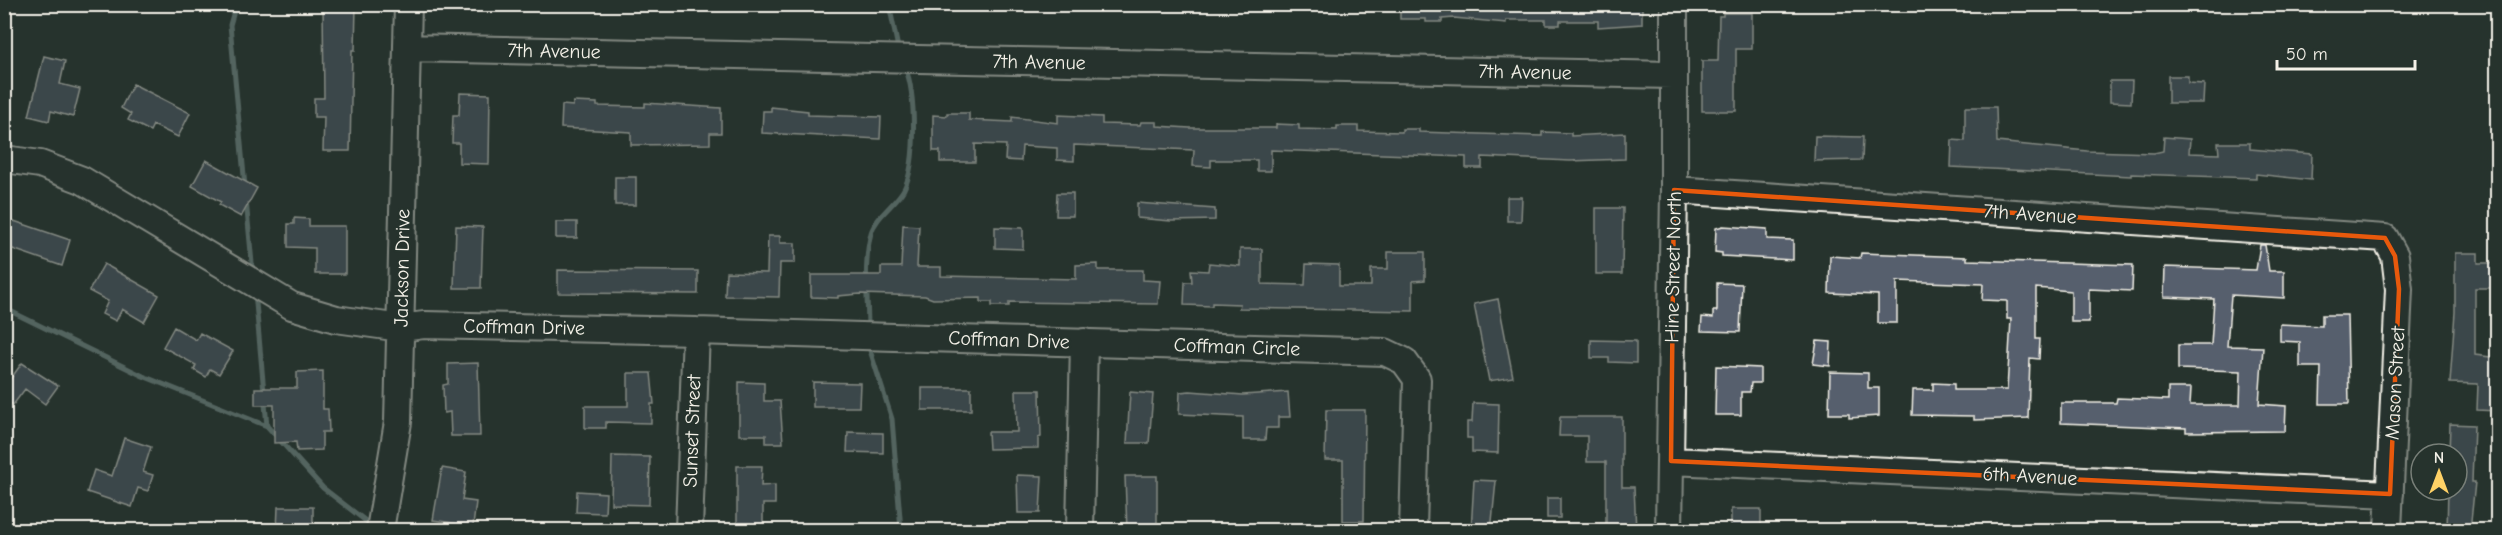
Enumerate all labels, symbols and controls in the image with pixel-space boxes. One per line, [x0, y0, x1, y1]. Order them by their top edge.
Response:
scale bar [2277, 33, 2415, 71]
street label: 7th Avenue [507, 39, 601, 63]
text: 50 m [2286, 44, 2328, 65]
street label: 7th Avenue [992, 50, 1086, 74]
street label: 7th Avenue [1478, 60, 1572, 84]
street label: Hine Street North [1660, 191, 1686, 343]
street label: 7th Avenue [1983, 199, 2077, 229]
street label: Jackson Drive [389, 209, 415, 327]
street label: Coffman Drive [463, 314, 585, 340]
street label: Mason Street [2381, 324, 2410, 440]
street label: Coffman Drive [948, 326, 1070, 354]
street label: Coffman Circle [1173, 333, 1301, 361]
street label: Sunset Street [679, 373, 706, 488]
north arrow [2409, 442, 2469, 502]
text: N [2434, 449, 2444, 467]
street label: 6th Avenue [1982, 462, 2078, 490]

